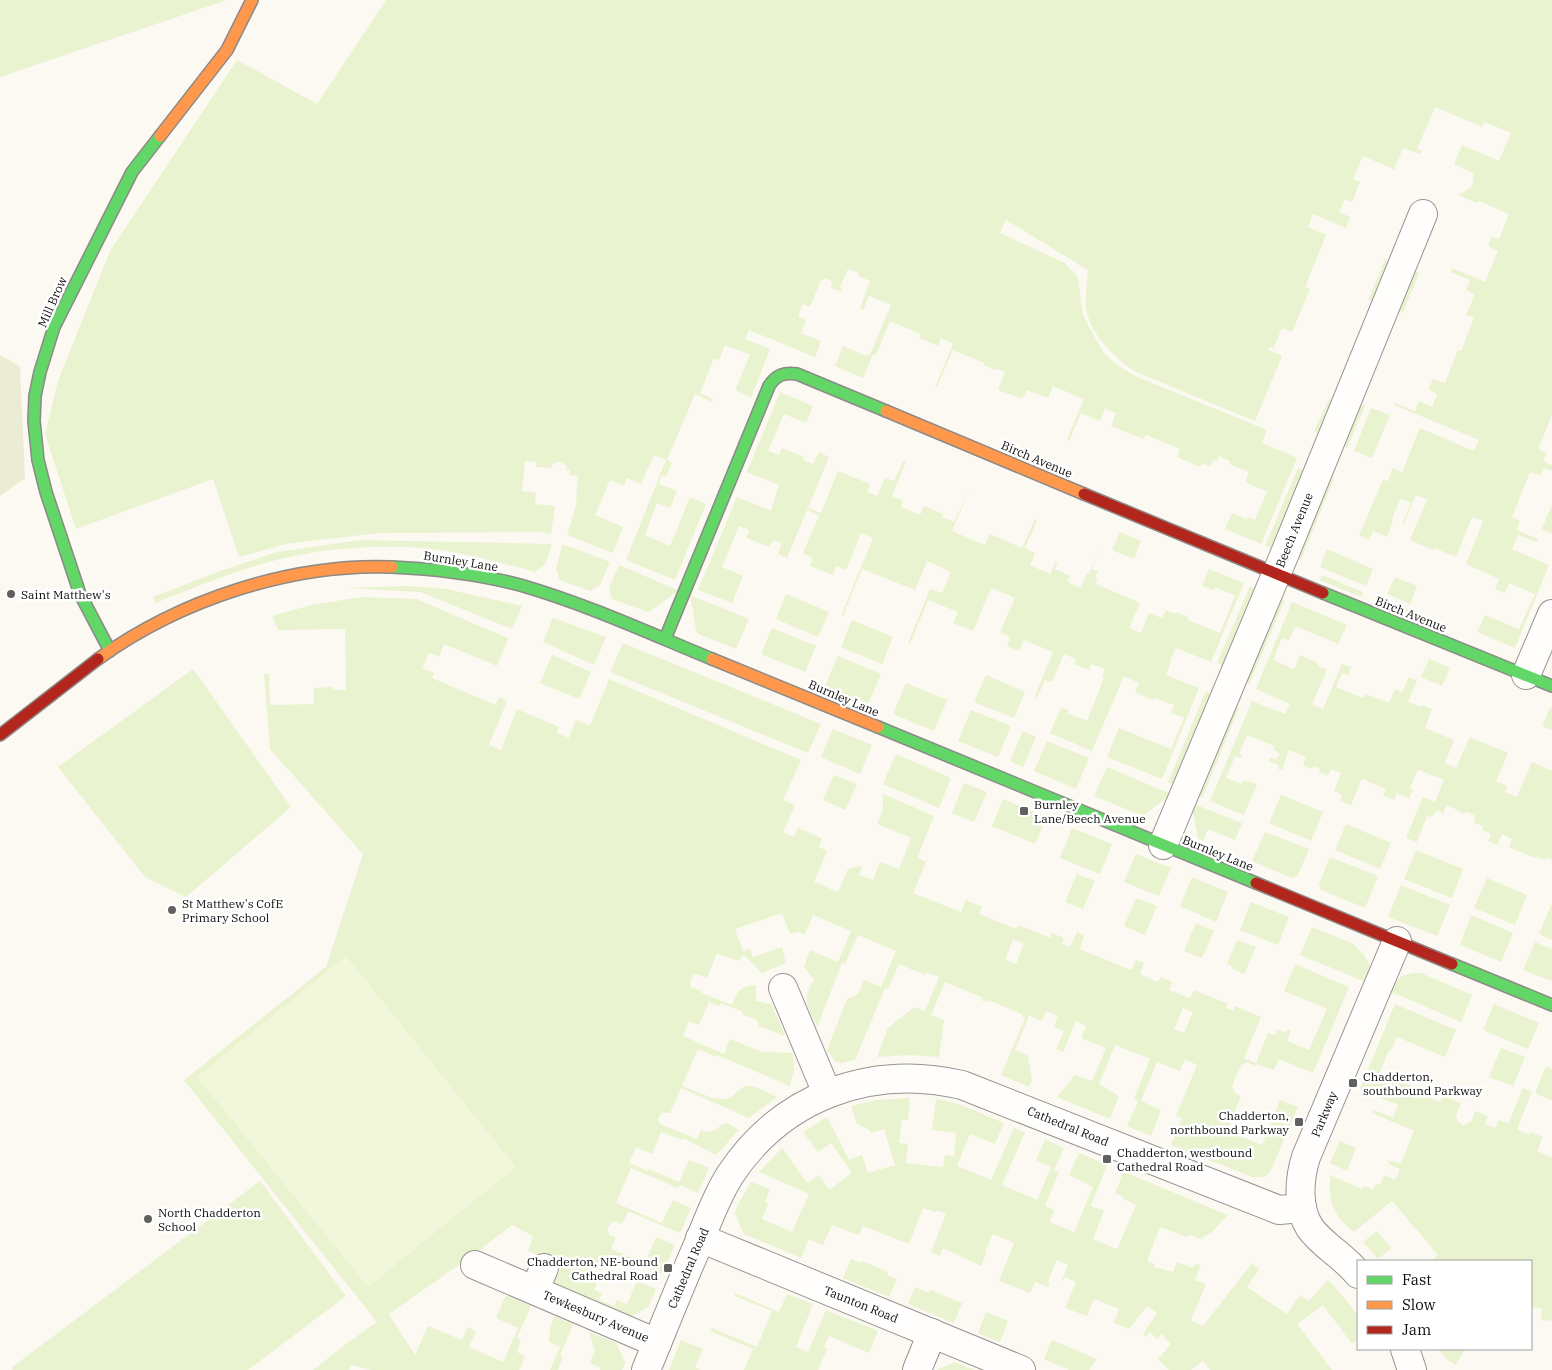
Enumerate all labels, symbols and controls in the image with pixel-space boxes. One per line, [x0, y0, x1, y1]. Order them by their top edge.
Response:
street label: Mill Brow [34, 274, 70, 330]
street label: Birch Avenue [999, 437, 1075, 481]
street label: Beech Avenue [1272, 490, 1316, 570]
street label: Burnley Lane [423, 548, 499, 574]
place label: Saint Matthew's [21, 587, 111, 602]
marker: Saint Matthew's [5, 588, 17, 600]
street label: Birch Avenue [1373, 593, 1449, 635]
street label: Burnley Lane [806, 676, 882, 720]
place label: Burnley Lane/Beech Avenue [1034, 797, 1146, 826]
marker: Burnley Lane/Beech Avenue [1018, 805, 1030, 817]
street label: Burnley Lane [1180, 832, 1256, 874]
place label: St Matthew's CofE Primary School [182, 896, 283, 925]
marker: St Matthew's CofE Primary School [166, 904, 178, 916]
place label: Chadderton, southbound Parkway [1363, 1069, 1483, 1098]
marker: Chadderton, southbound Parkway [1347, 1077, 1359, 1089]
street label: Parkway [1308, 1088, 1341, 1139]
street label: Cathedral Road [1025, 1103, 1111, 1149]
place label: Chadderton, northbound Parkway [1170, 1108, 1290, 1137]
marker: Chadderton, northbound Parkway [1293, 1116, 1305, 1128]
place label: Chadderton, westbound Cathedral Road [1117, 1145, 1252, 1174]
marker: Chadderton, westbound Cathedral Road [1101, 1153, 1113, 1165]
place label: North Chadderton School [158, 1205, 261, 1234]
marker: North Chadderton School [142, 1213, 154, 1225]
street label: Cathedral Road [664, 1225, 712, 1311]
place label: Chadderton, NE-bound Cathedral Road [527, 1254, 658, 1283]
legend [1357, 1260, 1532, 1350]
marker: Chadderton, NE-bound Cathedral Road [662, 1262, 674, 1274]
text: Fast [1402, 1270, 1432, 1289]
street label: Taunton Road [822, 1282, 900, 1326]
street label: Tewkesbury Avenue [541, 1287, 651, 1345]
text: Slow [1402, 1295, 1436, 1314]
text: Jam [1402, 1320, 1431, 1339]

